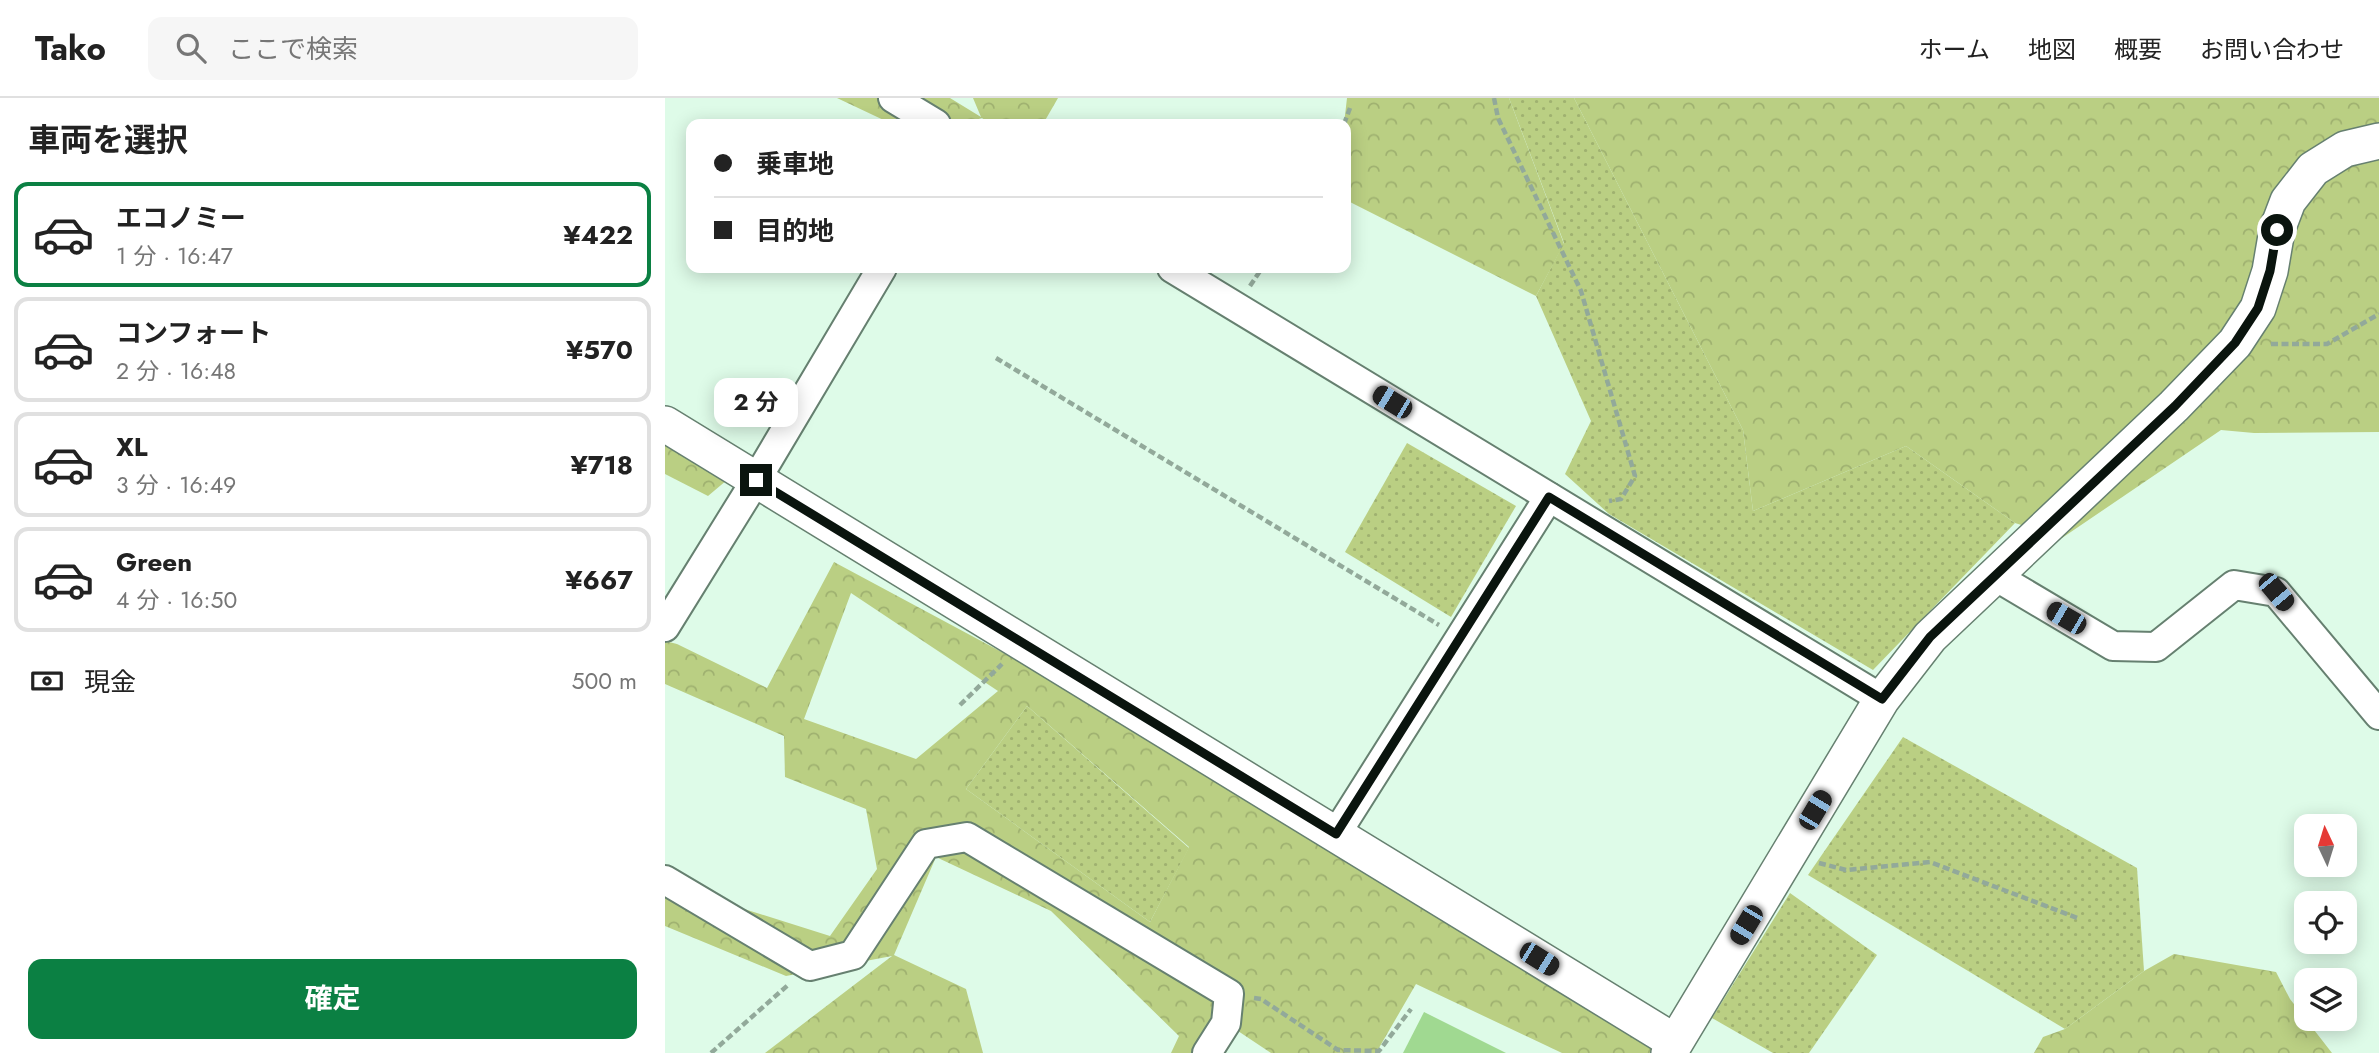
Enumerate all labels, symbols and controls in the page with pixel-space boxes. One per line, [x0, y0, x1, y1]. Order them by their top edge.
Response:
search box [148, 17, 638, 80]
text: Tako [35, 25, 106, 72]
icon: search [172, 29, 210, 67]
text: ここで検索 [228, 30, 358, 68]
text: ホーム [1919, 32, 1990, 67]
text: 地図 [2028, 32, 2076, 67]
text: 概要 [2114, 32, 2162, 67]
text: お問い合わせ [2200, 32, 2344, 67]
text: 車両を選択 [28, 117, 188, 163]
text: 乗車地 [756, 145, 834, 183]
text: エコノミー [116, 199, 246, 237]
icon: car [32, 203, 95, 266]
text: 目的地 [756, 212, 834, 250]
route start [2261, 214, 2293, 246]
text: ¥422 [563, 216, 633, 254]
text: 1 分 · 16:47 [116, 239, 233, 273]
text: コンフォート [116, 314, 271, 352]
icon: car [32, 318, 95, 381]
text: ¥570 [566, 331, 633, 369]
text: 2 分 · 16:48 [116, 354, 236, 388]
callout: 2 分 [714, 378, 798, 428]
car [1369, 382, 1416, 422]
text: 2 分 [734, 385, 779, 419]
text: XL [116, 428, 148, 466]
icon: car [32, 433, 95, 496]
text: ¥718 [570, 446, 633, 484]
route end [740, 464, 772, 496]
text: 3 分 · 16:49 [116, 468, 236, 502]
text: Green [116, 543, 192, 581]
icon: car [32, 548, 95, 611]
text: ¥667 [565, 561, 633, 599]
car [2255, 569, 2298, 615]
text: 4 分 · 16:50 [116, 583, 237, 617]
car [2043, 598, 2090, 638]
icon: cash [28, 662, 66, 700]
text: 現金 [84, 663, 136, 701]
text: 500 m [572, 664, 637, 698]
car [1796, 787, 1835, 833]
north arrow [2294, 814, 2357, 877]
map controls [2294, 814, 2357, 1031]
button: locate [2294, 891, 2357, 954]
car [1727, 902, 1766, 948]
car [1516, 939, 1563, 979]
button: 確定 [28, 959, 637, 1039]
button: layers [2294, 968, 2357, 1031]

